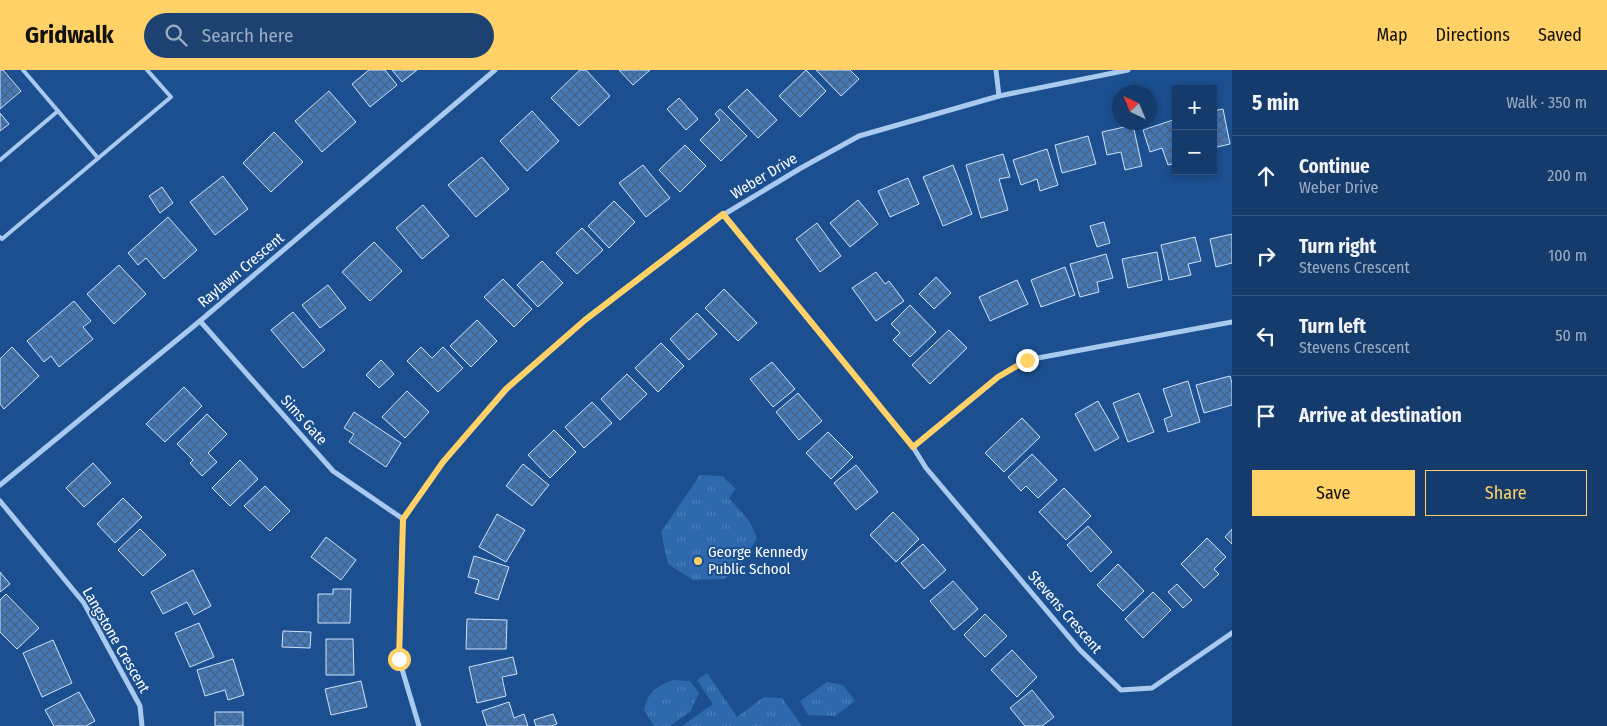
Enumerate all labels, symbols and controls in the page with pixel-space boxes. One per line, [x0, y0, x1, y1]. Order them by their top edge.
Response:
search box [144, 13, 494, 58]
text: Gridwalk [25, 21, 114, 49]
icon: search [162, 21, 190, 49]
text: Search here [202, 24, 293, 47]
text: Map [1376, 24, 1408, 46]
text: Directions [1436, 24, 1510, 46]
text: Saved [1538, 24, 1582, 46]
north arrow [1112, 85, 1157, 130]
map controls [1172, 85, 1217, 175]
button: + [1172, 85, 1217, 130]
text: 5 min [1252, 90, 1299, 116]
text: Walk · 350 m [1506, 93, 1587, 112]
button: − [1172, 130, 1217, 175]
street label: Weber Drive [727, 149, 801, 203]
text: Continue [1299, 155, 1370, 178]
icon: ahead [1252, 162, 1280, 190]
text: 200 m [1547, 166, 1587, 185]
text: Weber Drive [1299, 178, 1378, 197]
street label: Raylawn Crescent [194, 229, 288, 311]
text: Turn right [1299, 235, 1376, 258]
icon: right [1252, 242, 1280, 270]
text: 100 m [1548, 246, 1587, 265]
text: Stevens Crescent [1299, 258, 1410, 277]
text: Turn left [1299, 315, 1366, 338]
icon: left [1252, 322, 1280, 350]
text: 50 m [1555, 326, 1587, 345]
text: Stevens Crescent [1299, 338, 1410, 357]
route end [1016, 349, 1039, 372]
street label: Sims Gate [277, 391, 331, 449]
icon: arrive [1252, 402, 1280, 430]
text: Arrive at destination [1299, 404, 1462, 427]
button: Save [1252, 470, 1415, 516]
button: Share [1425, 470, 1587, 516]
place label: George Kennedy Public School [708, 543, 808, 578]
marker: George Kennedy Public School [692, 555, 704, 567]
street label: Stevens Crescent [1024, 567, 1106, 657]
street label: Langstone Crescent [78, 584, 154, 696]
route start [388, 648, 411, 671]

